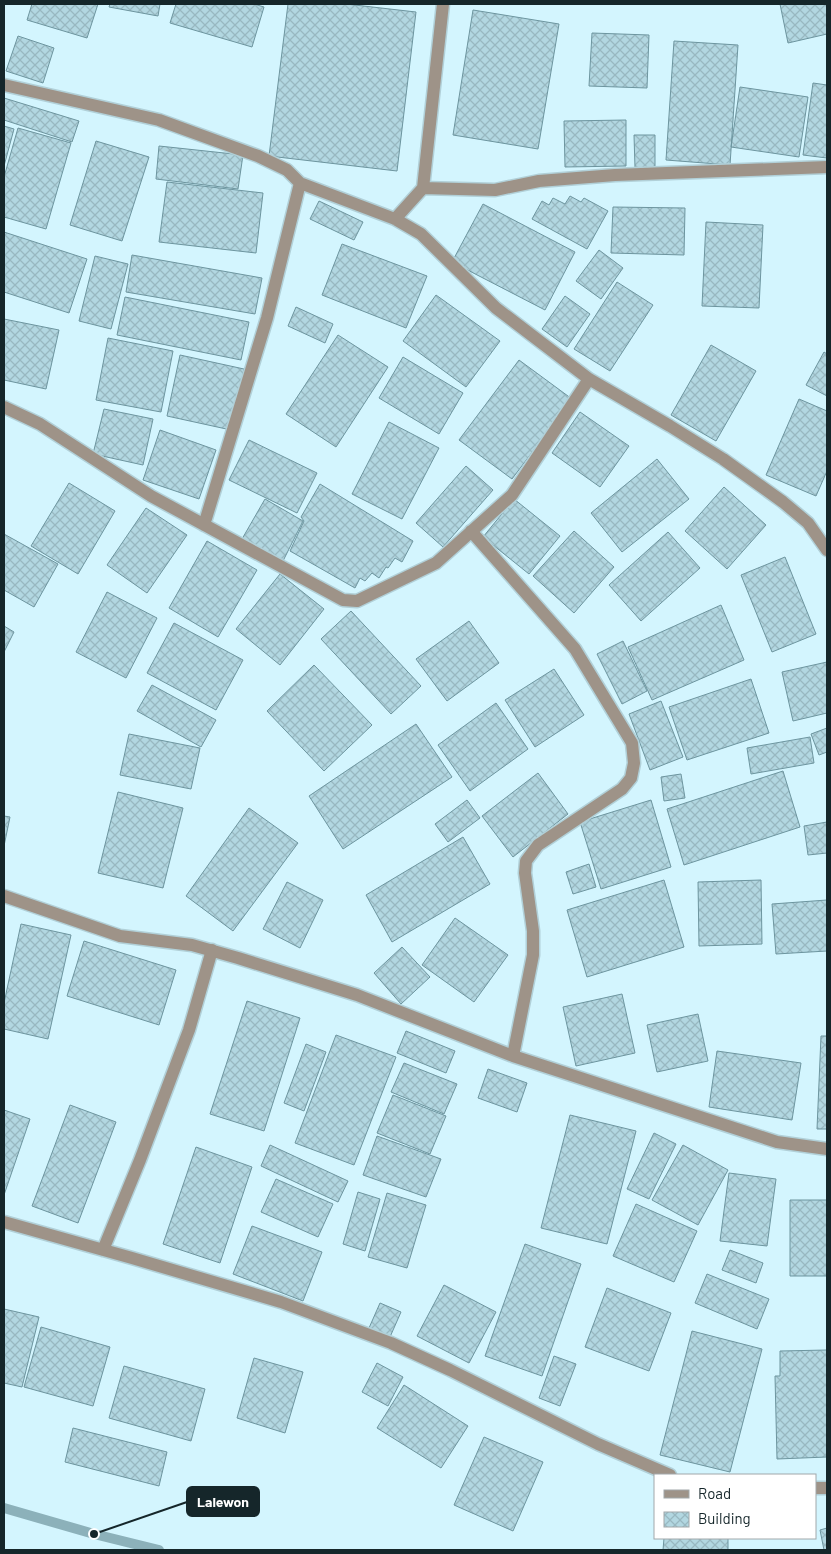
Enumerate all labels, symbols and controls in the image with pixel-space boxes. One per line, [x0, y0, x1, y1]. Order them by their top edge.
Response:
legend [654, 1474, 816, 1539]
text: Road [698, 1484, 731, 1502]
callout: Lalewon [187, 1487, 259, 1516]
text: Lalewon [197, 1493, 249, 1510]
text: Building [698, 1509, 751, 1527]

